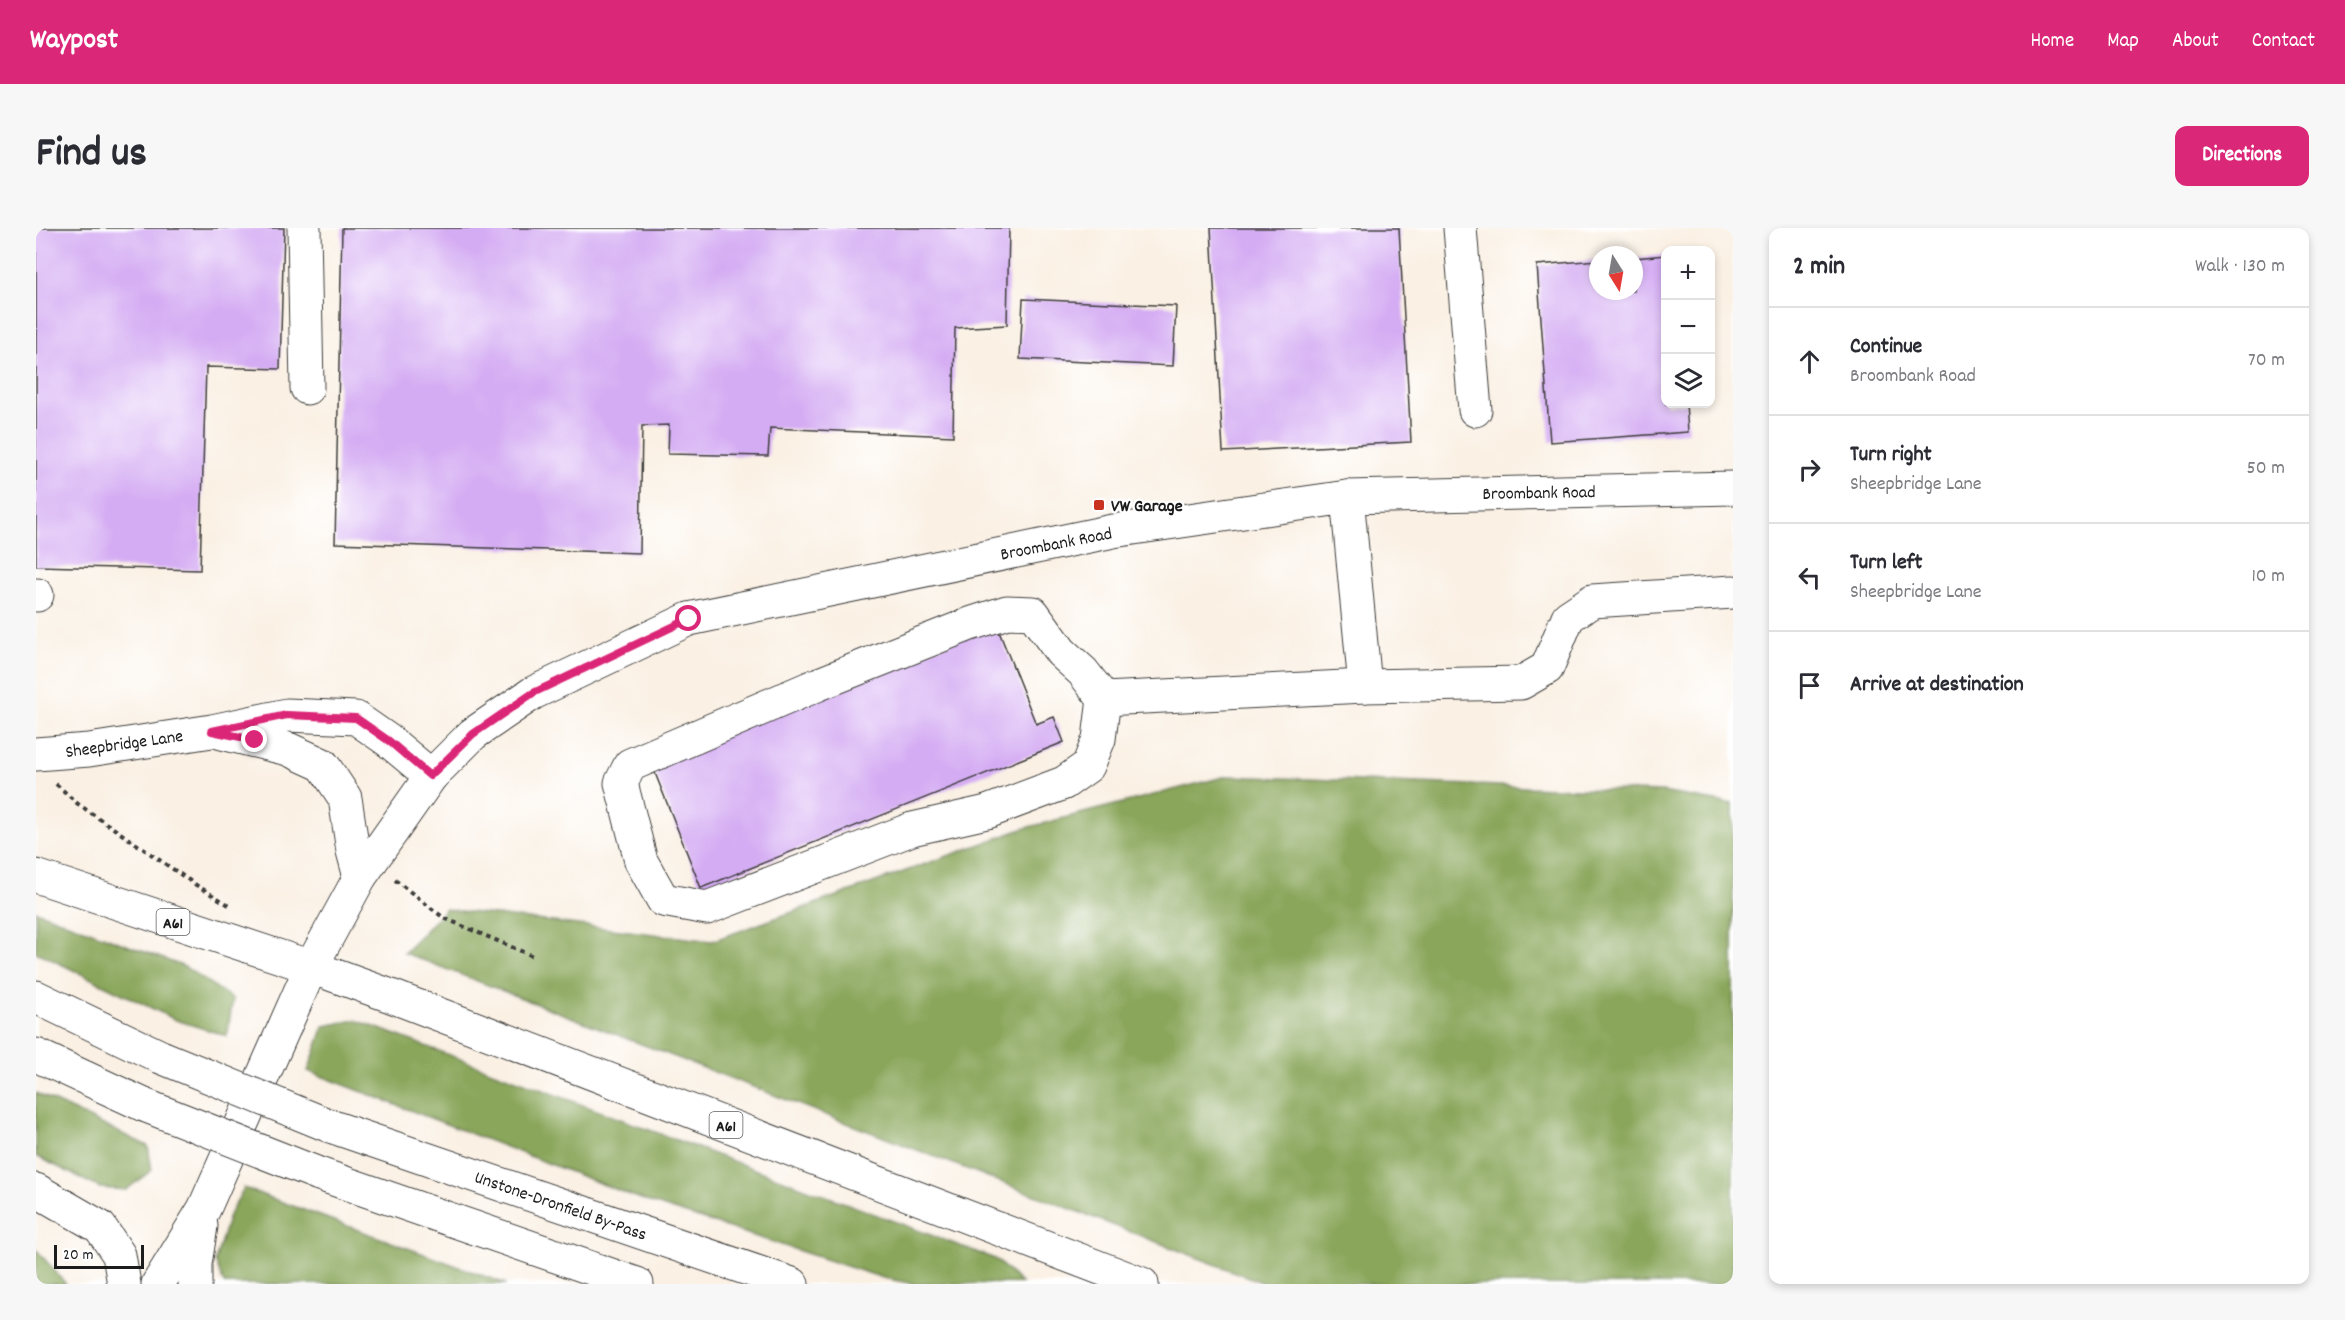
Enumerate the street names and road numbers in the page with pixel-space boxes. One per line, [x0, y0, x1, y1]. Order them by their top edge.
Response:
street label: Broombank Road [1482, 481, 1596, 508]
street label: Broombank Road [998, 522, 1114, 569]
street label: Sheepbridge Lane [64, 725, 185, 766]
road number: A61 [156, 909, 190, 935]
road number: A61 [710, 1112, 742, 1138]
street label: Unstone-Dronfield By-Pass [471, 1166, 650, 1249]

